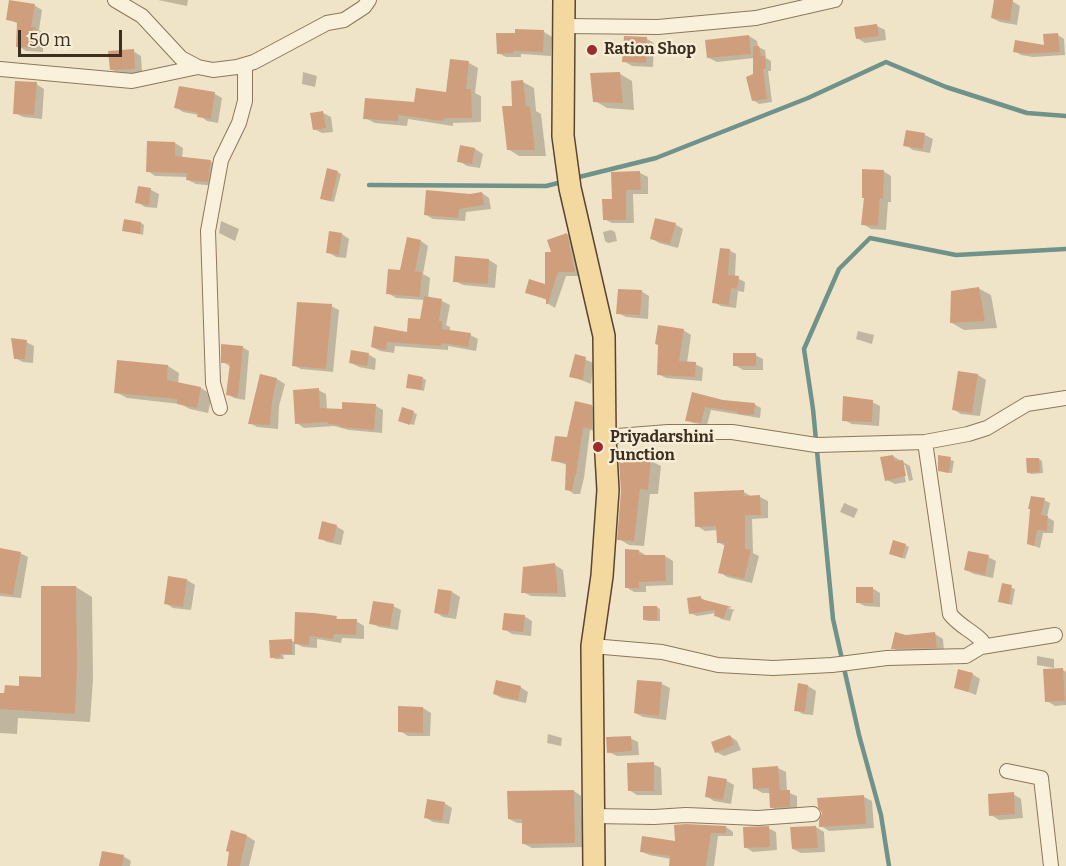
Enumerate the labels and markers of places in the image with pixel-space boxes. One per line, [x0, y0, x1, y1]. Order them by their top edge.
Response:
place label: Ration Shop [604, 40, 696, 60]
marker: Ration Shop [585, 43, 599, 57]
place label: Priyadarshini Junction [610, 428, 714, 466]
marker: Priyadarshini Junction [591, 440, 605, 454]

